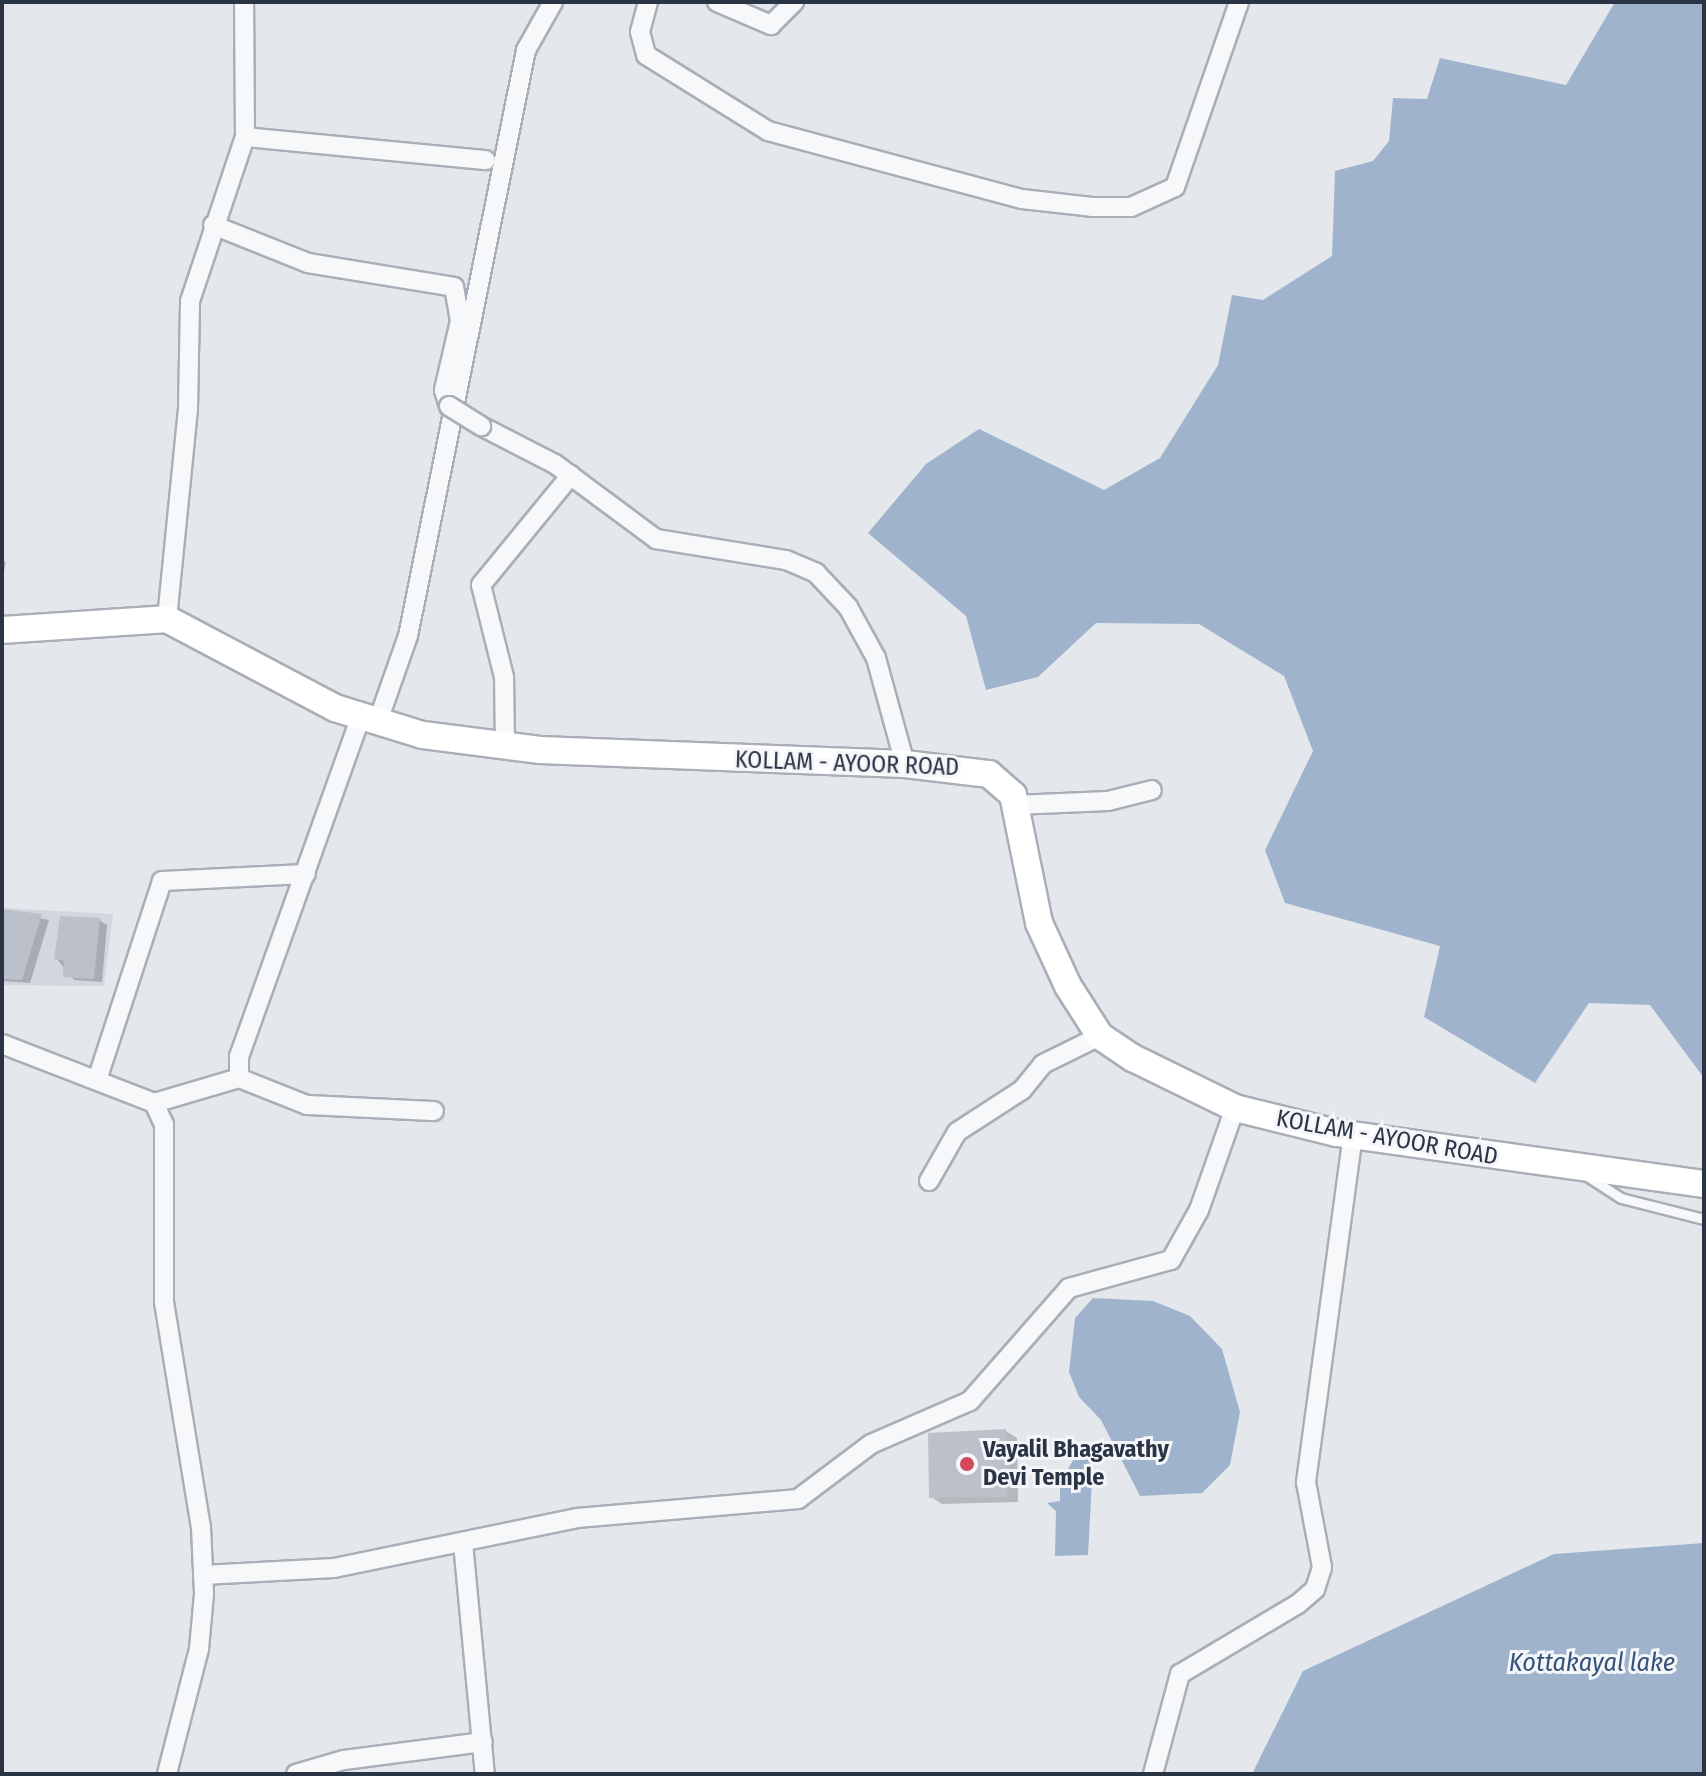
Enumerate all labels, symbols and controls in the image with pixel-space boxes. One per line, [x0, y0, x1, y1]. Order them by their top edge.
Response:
street label: KOLLAM - AYOOR ROAD [734, 746, 960, 782]
street label: KOLLAM - AYOOR ROAD [1274, 1104, 1500, 1172]
place label: Vayalil Bhagavathy Devi Temple [983, 1436, 1169, 1492]
marker: Vayalil Bhagavathy Devi Temple [958, 1455, 976, 1473]
water label: Kottakayal lake [1509, 1647, 1675, 1679]

